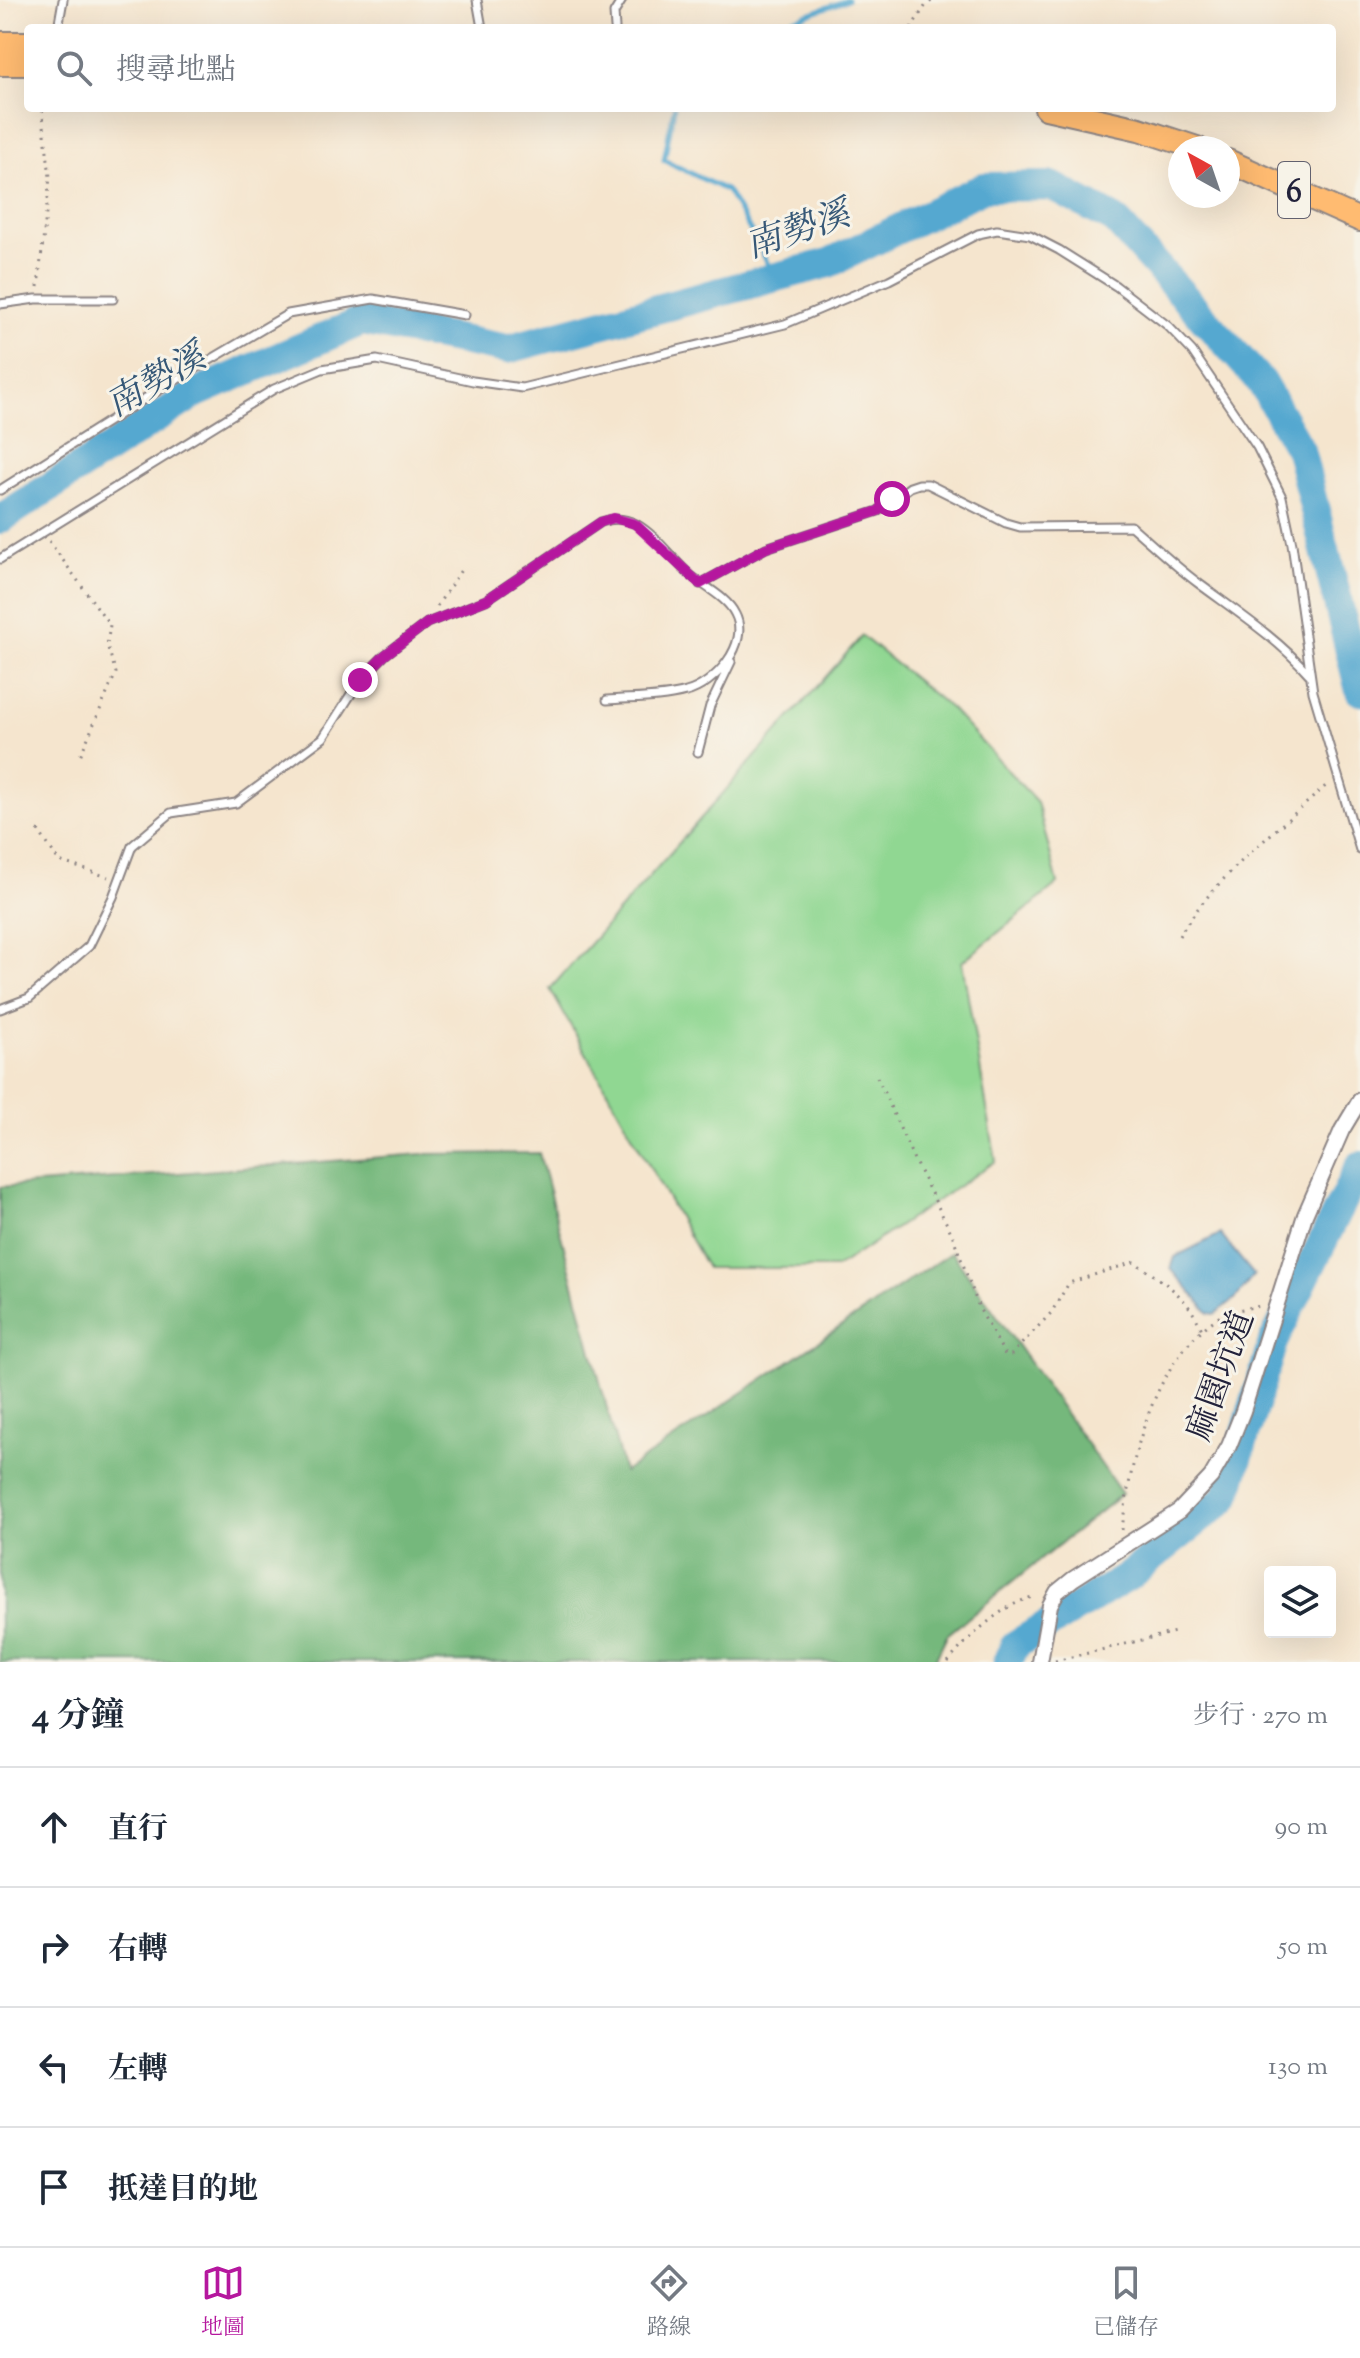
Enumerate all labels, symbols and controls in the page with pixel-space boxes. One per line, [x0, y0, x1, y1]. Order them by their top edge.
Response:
search box [24, 24, 1336, 112]
icon: search [52, 46, 96, 90]
text: 搜尋地點 [116, 50, 236, 93]
north arrow [1168, 136, 1240, 208]
road number: 6 [1278, 162, 1310, 218]
water label: 南勢溪 [739, 188, 862, 274]
water label: 南勢溪 [97, 331, 220, 432]
route start [874, 481, 910, 517]
route end [342, 662, 378, 698]
street label: 麻園坑道 [1176, 1304, 1269, 1448]
map controls [1264, 1566, 1336, 1638]
button: layers [1264, 1566, 1336, 1638]
text: 4 分鐘 [32, 1693, 124, 1742]
text: 步行 · 270 m [1193, 1698, 1328, 1735]
icon: ahead [32, 1805, 76, 1849]
text: 直行 [108, 1809, 168, 1852]
text: 90 m [1275, 1809, 1328, 1846]
icon: right [32, 1925, 76, 1969]
text: 右轉 [108, 1929, 168, 1972]
text: 50 m [1278, 1929, 1328, 1966]
icon: left [32, 2045, 76, 2089]
text: 左轉 [108, 2049, 168, 2092]
text: 130 m [1268, 2049, 1328, 2086]
icon: arrive [32, 2165, 76, 2209]
text: 抵達目的地 [108, 2169, 258, 2212]
tab: 地圖 [201, 2261, 245, 2345]
tab: 路線 [647, 2261, 691, 2345]
tab: 已儲存 [1093, 2261, 1159, 2345]

